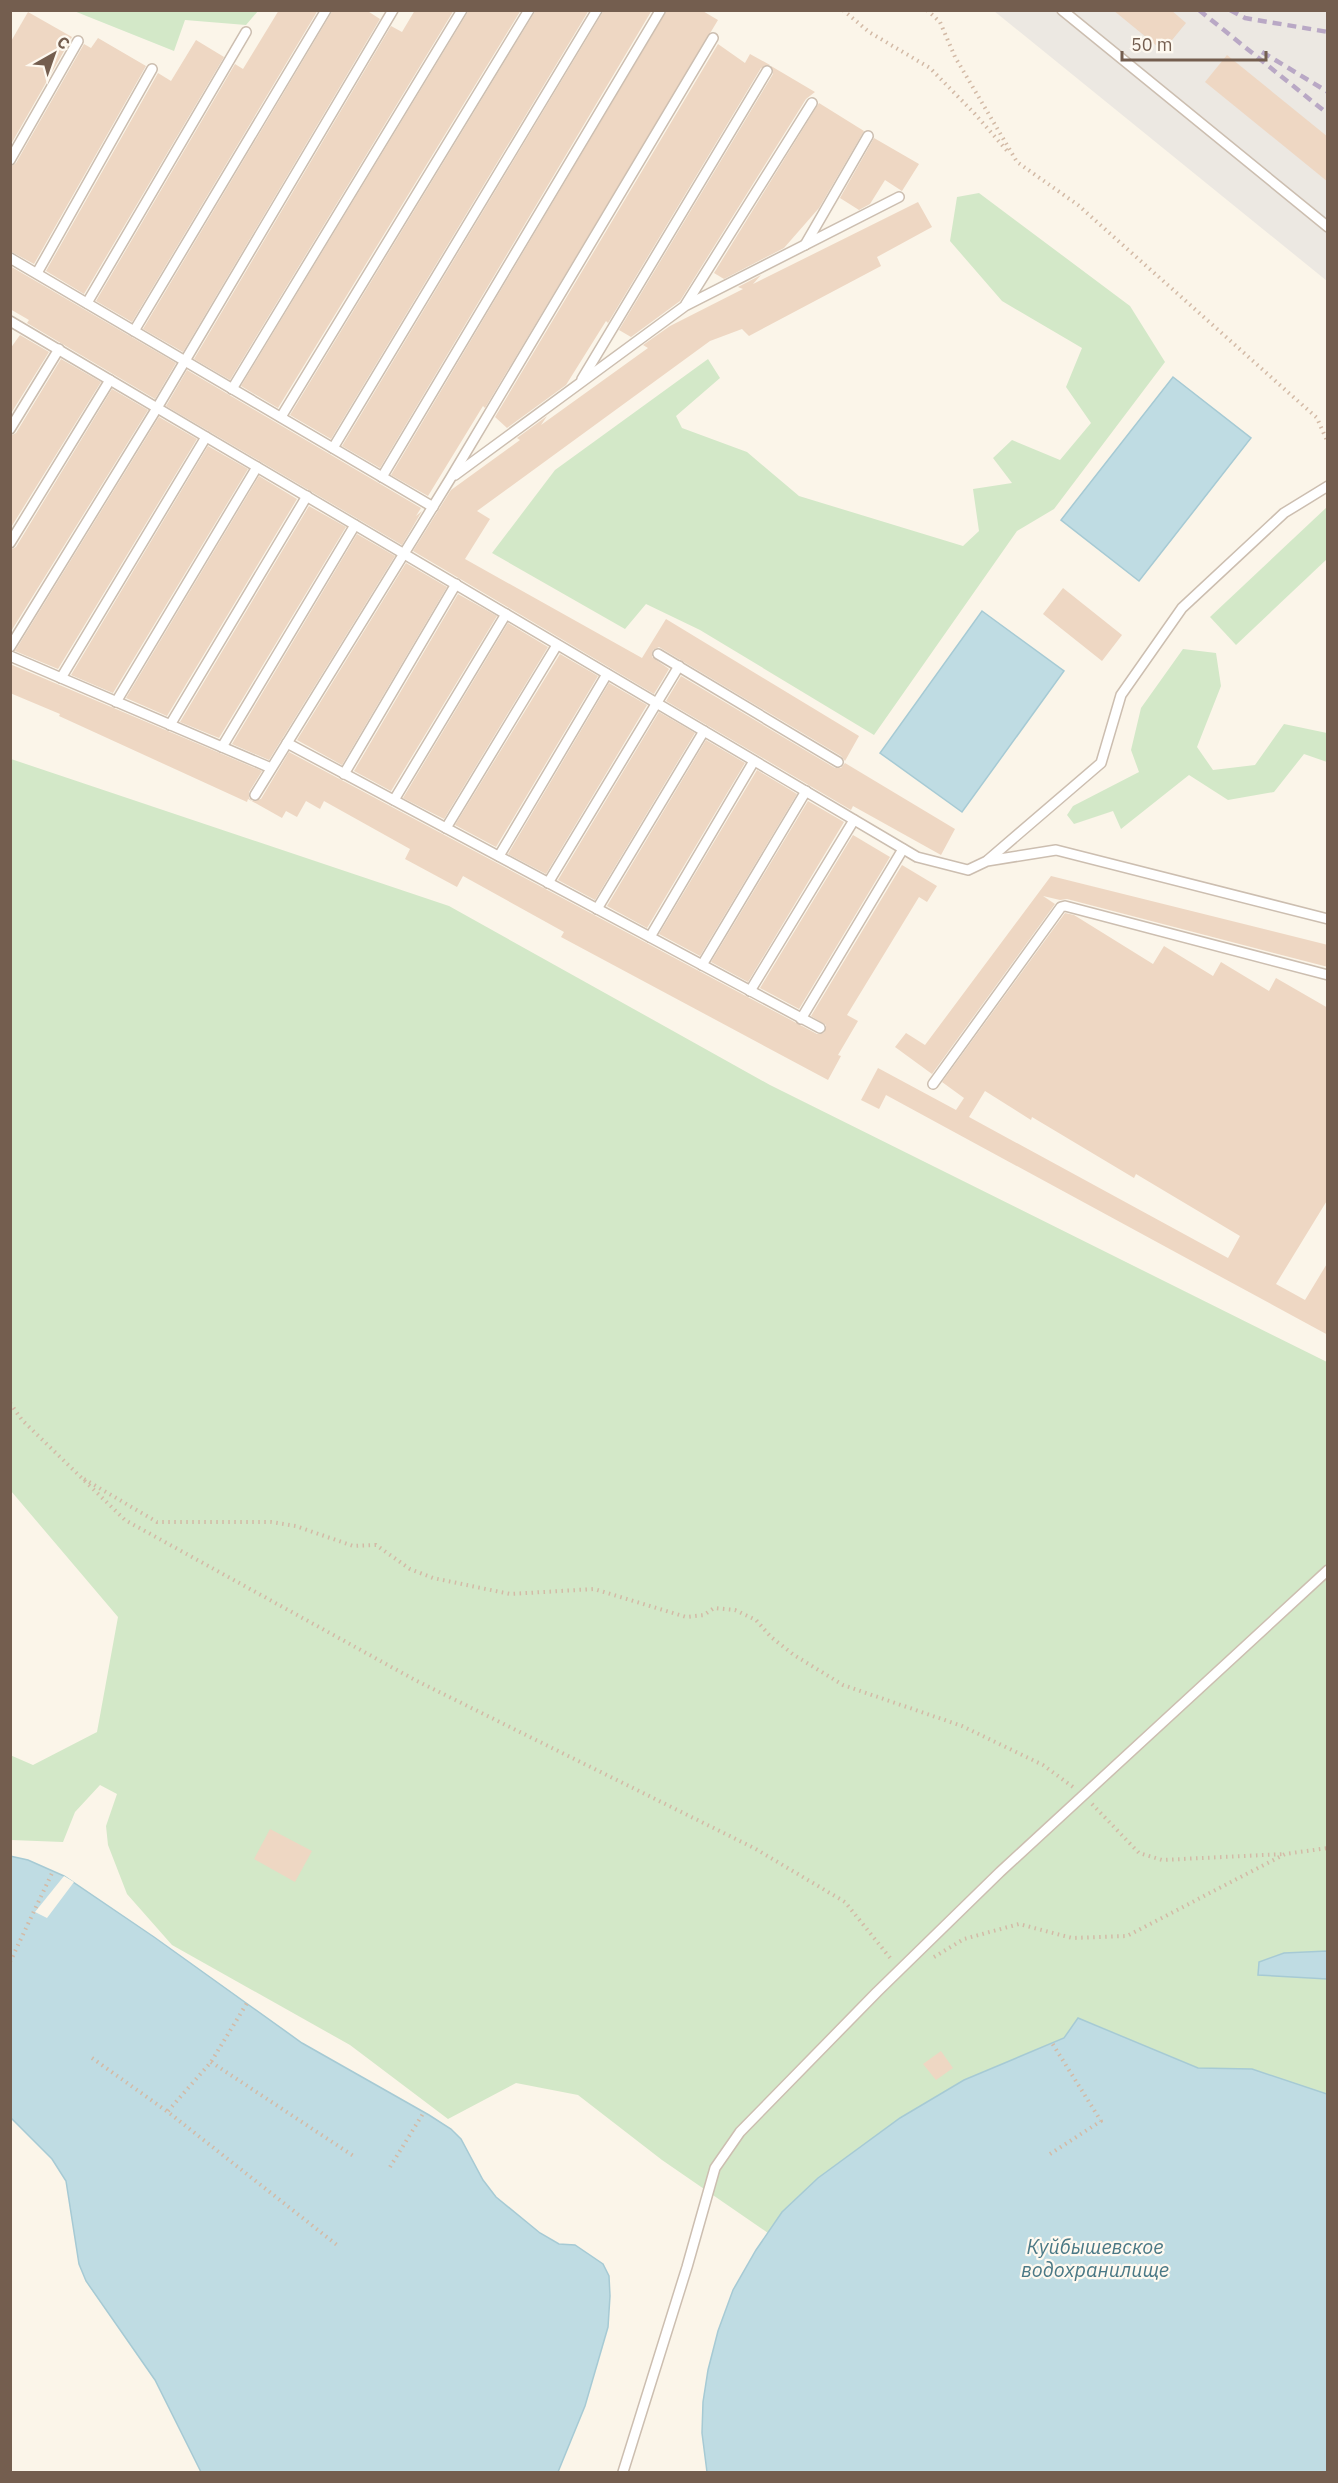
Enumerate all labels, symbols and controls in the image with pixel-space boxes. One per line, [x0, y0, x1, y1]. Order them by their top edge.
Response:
north arrow [24, 24, 84, 84]
scale bar [1122, 24, 1266, 62]
text: С [53, 31, 74, 54]
text: 50 m [1131, 33, 1173, 56]
water label: Куйбышевское водохранилище [1021, 2233, 1169, 2283]

